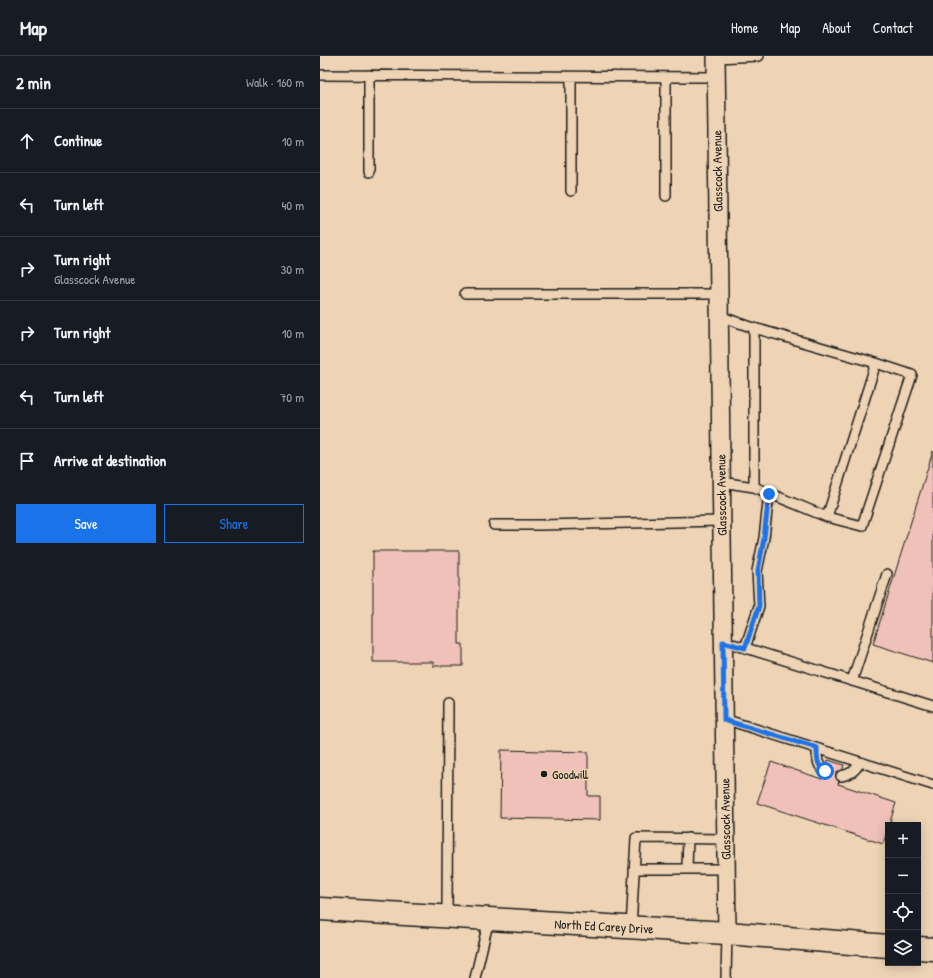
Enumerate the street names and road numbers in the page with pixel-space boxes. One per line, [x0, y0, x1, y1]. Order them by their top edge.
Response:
street label: Glasscock Avenue [707, 130, 727, 212]
street label: Glasscock Avenue [711, 454, 731, 536]
street label: Glasscock Avenue [715, 778, 735, 860]
street label: North Ed Carey Drive [554, 914, 654, 938]

